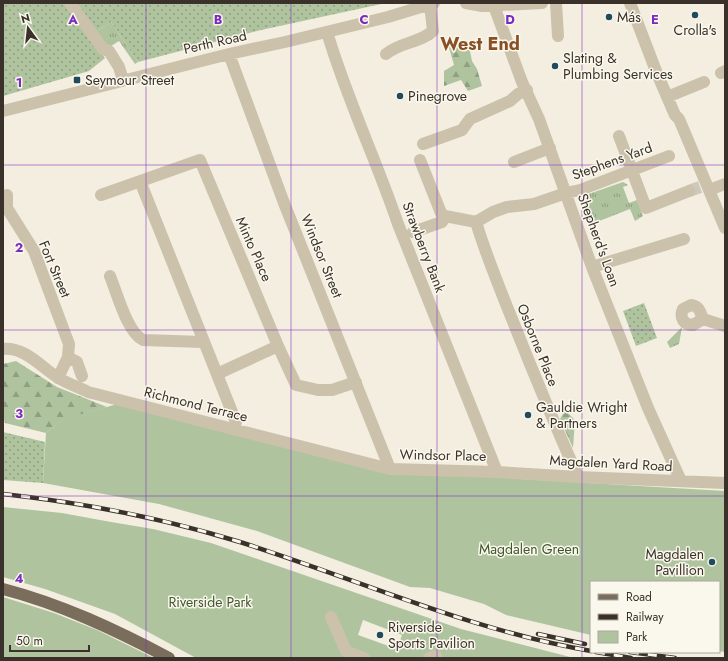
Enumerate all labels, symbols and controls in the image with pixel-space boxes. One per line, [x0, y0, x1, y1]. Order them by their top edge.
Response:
place label: Más [617, 7, 641, 27]
north arrow [8, 8, 48, 48]
text: N [19, 9, 32, 27]
text: A [67, 10, 78, 29]
text: B [214, 10, 223, 29]
text: C [359, 10, 369, 29]
text: D [505, 10, 515, 29]
text: E [651, 10, 659, 29]
marker: Crolla's [690, 10, 700, 20]
marker: Más [604, 12, 614, 22]
place label: Crolla's [674, 20, 717, 40]
street label: Perth Road [181, 25, 249, 59]
district label: West End [440, 31, 520, 57]
place label: Slating & Plumbing Services [563, 48, 673, 84]
marker: Slating & Plumbing Services [550, 61, 560, 71]
place label: Seymour Street [85, 70, 175, 90]
text: 1 [16, 73, 22, 92]
marker: Seymour Street [72, 75, 82, 85]
place label: Pinegrove [408, 86, 467, 106]
marker: Pinegrove [395, 91, 405, 101]
street label: Stephens Yard [569, 137, 655, 185]
street label: Shepherd's Loan [573, 191, 625, 289]
street label: Strawberry Bank [398, 199, 451, 296]
street label: Windsor Street [296, 211, 348, 301]
street label: Minto Place [231, 213, 277, 285]
street label: Fort Street [34, 237, 76, 301]
text: 2 [15, 238, 23, 257]
street label: Osborne Place [512, 301, 564, 389]
street label: Richmond Terrace [142, 381, 250, 427]
place label: Gauldie Wright & Partners [536, 397, 628, 433]
text: 3 [15, 404, 23, 423]
marker: Gauldie Wright & Partners [523, 410, 533, 420]
street label: Windsor Place [400, 444, 486, 466]
street label: Magdalen Yard Road [549, 450, 673, 476]
park label: Magdalen Green [479, 539, 579, 559]
place label: Magdalen Pavillion [645, 544, 704, 580]
marker: Magdalen Pavillion [707, 557, 717, 567]
text: 4 [14, 569, 24, 588]
legend [590, 581, 720, 653]
text: Road [626, 588, 652, 606]
park label: Riverside Park [168, 592, 252, 612]
text: Railway [626, 608, 664, 626]
place label: Riverside Sports Pavilion [388, 617, 475, 653]
scale bar [10, 627, 89, 653]
text: Park [626, 628, 648, 646]
marker: Riverside Sports Pavilion [375, 630, 385, 640]
text: 50 m [16, 632, 43, 650]

